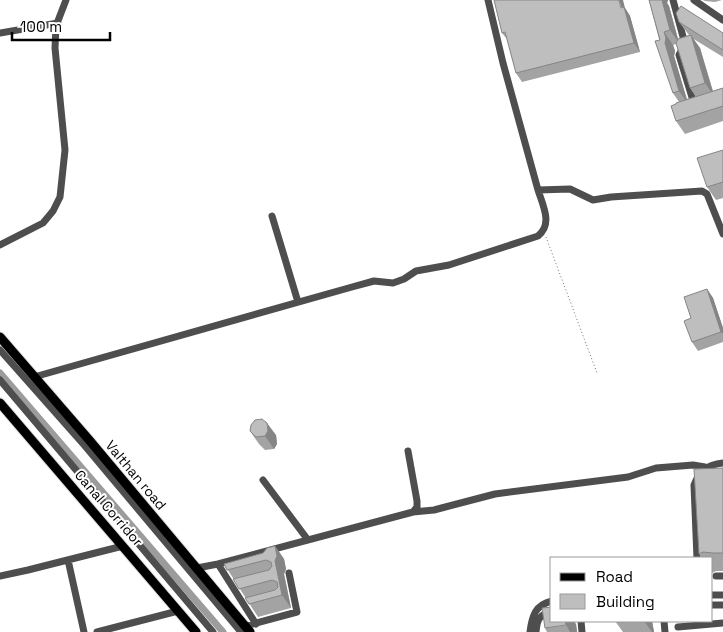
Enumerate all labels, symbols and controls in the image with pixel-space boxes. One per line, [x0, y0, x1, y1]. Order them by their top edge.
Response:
scale bar [12, 10, 110, 42]
text: 100 m [20, 17, 62, 36]
street label: Valthan road [102, 436, 170, 514]
street label: Canal Corridor [71, 466, 147, 550]
legend [550, 557, 713, 622]
text: Road [596, 567, 633, 586]
text: Building [596, 592, 655, 611]

